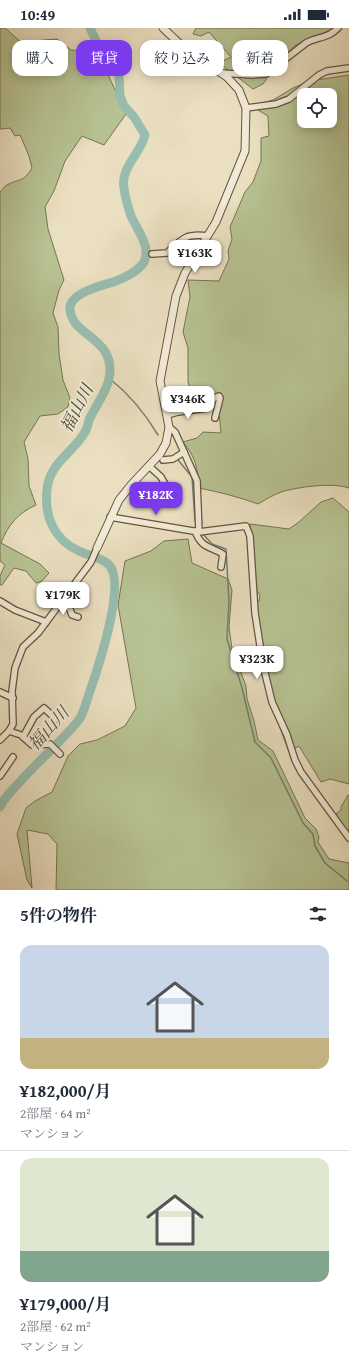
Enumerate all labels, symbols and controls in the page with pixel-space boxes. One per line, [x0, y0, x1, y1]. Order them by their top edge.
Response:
text: 10:49 [20, 4, 55, 25]
chip: 購入 [12, 40, 68, 76]
chip: 賃貸 [76, 40, 132, 76]
chip: 絞り込み [140, 40, 224, 76]
chip: 新着 [232, 40, 288, 76]
map controls [297, 88, 337, 128]
button: locate [297, 88, 337, 128]
pin: ¥163K [167, 240, 223, 274]
text: ¥163K [177, 243, 213, 262]
water label: 福山川 [53, 378, 100, 436]
pin: ¥346K [160, 386, 216, 420]
text: ¥346K [170, 389, 206, 408]
pin: ¥182K [128, 482, 184, 516]
text: ¥182K [138, 485, 174, 504]
pin: ¥179K [35, 582, 91, 616]
text: ¥179K [45, 585, 81, 604]
pin: ¥323K [229, 646, 285, 680]
text: ¥323K [239, 649, 275, 668]
water label: 福山川 [22, 699, 76, 755]
text: 5件の物件 [20, 902, 97, 927]
icon: filters [307, 903, 329, 925]
icon: home [139, 971, 211, 1043]
text: ¥182,000/月 [20, 1078, 112, 1103]
text: 2部屋 · 64 m² [20, 1104, 91, 1123]
text: マンション [20, 1124, 84, 1143]
icon: home [139, 1184, 211, 1256]
text: ¥179,000/月 [20, 1291, 112, 1316]
text: 2部屋 · 62 m² [20, 1317, 91, 1336]
text: マンション [20, 1337, 84, 1356]

